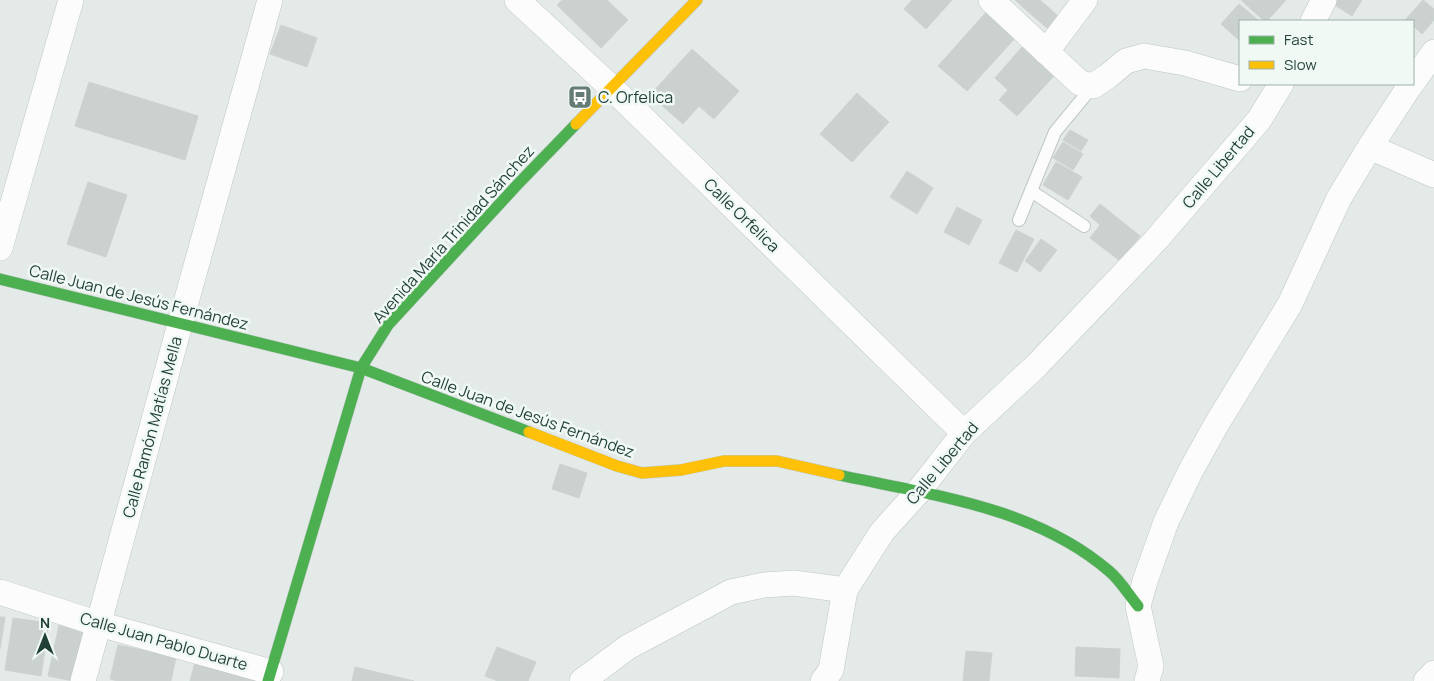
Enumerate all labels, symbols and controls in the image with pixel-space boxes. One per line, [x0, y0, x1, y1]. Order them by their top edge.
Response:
legend [1239, 20, 1414, 85]
text: Fast [1284, 29, 1313, 50]
text: Slow [1284, 54, 1317, 75]
bus stop icon: C. Orfelica [567, 84, 593, 110]
place label: C. Orfelica [598, 86, 673, 108]
street label: Calle Libertad [1177, 121, 1259, 213]
street label: Avenida María Trinidad Sánchez [367, 140, 539, 328]
street label: Calle Orfelica [699, 173, 785, 257]
street label: Calle Juan de Jesús Fernández [27, 259, 251, 335]
street label: Calle Ramón Matías Mella [117, 334, 187, 520]
street label: Calle Juan de Jesús Fernández [418, 365, 638, 463]
street label: Calle Libertad [901, 417, 983, 509]
street label: Calle Juan Pablo Duarte [78, 607, 250, 675]
north arrow [20, 611, 70, 661]
text: N [40, 613, 50, 632]

